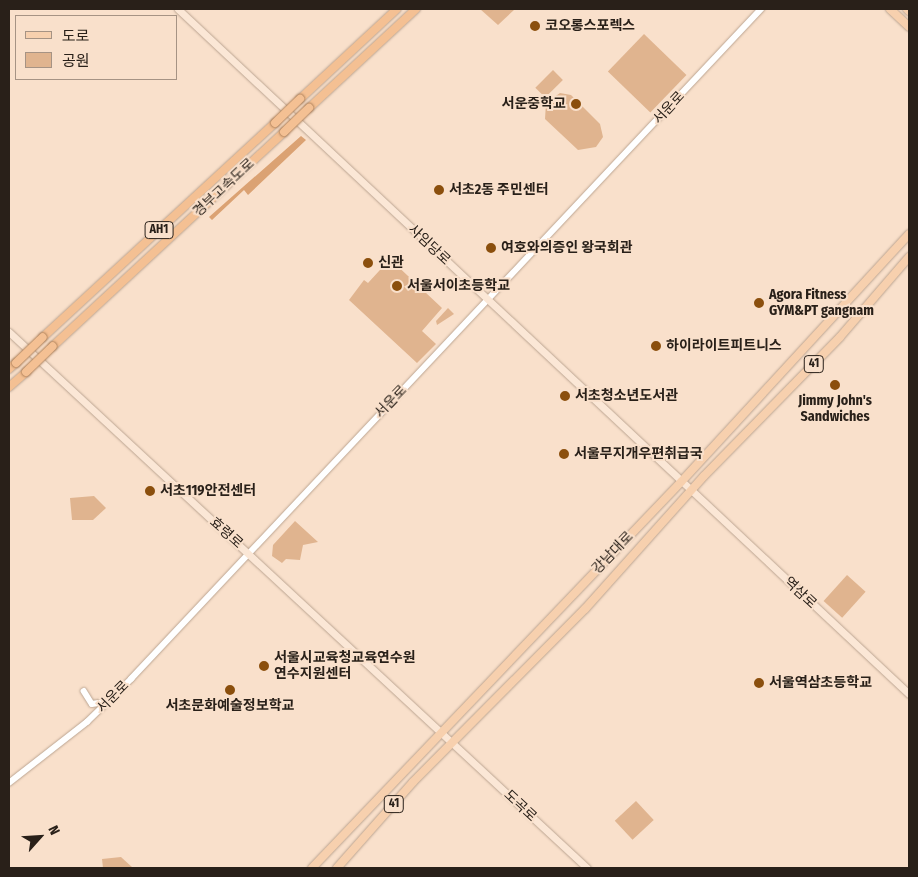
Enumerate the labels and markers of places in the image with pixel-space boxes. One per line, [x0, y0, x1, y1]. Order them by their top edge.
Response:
place label: 코오롱스포렉스 [545, 18, 635, 34]
marker: 코오롱스포렉스 [529, 20, 541, 32]
place label: 서운중학교 [502, 96, 566, 112]
marker: 서운중학교 [570, 98, 582, 110]
place label: 서초2동 주민센터 [449, 182, 549, 198]
marker: 서초2동 주민센터 [433, 184, 445, 196]
place label: 여호와의증인 왕국회관 [501, 240, 633, 256]
marker: 여호와의증인 왕국회관 [485, 242, 497, 254]
place label: 신관 [378, 255, 404, 271]
marker: 신관 [362, 257, 374, 269]
place label: 서울서이초등학교 [407, 278, 510, 294]
marker: 서울서이초등학교 [391, 280, 403, 292]
place label: Agora Fitness GYM&PT gangnam [769, 287, 874, 320]
marker: Agora Fitness GYM&PT gangnam [753, 297, 765, 309]
place label: 하이라이트피트니스 [666, 338, 782, 354]
marker: 하이라이트피트니스 [650, 340, 662, 352]
marker: Jimmy John's Sandwiches [829, 379, 841, 391]
place label: 서초청소년도서관 [575, 388, 678, 404]
marker: 서초청소년도서관 [559, 390, 571, 402]
place label: Jimmy John's Sandwiches [798, 393, 872, 426]
place label: 서울무지개우편취급국 [574, 446, 703, 462]
marker: 서울무지개우편취급국 [558, 448, 570, 460]
place label: 서초119안전센터 [160, 483, 256, 499]
marker: 서초119안전센터 [144, 485, 156, 497]
place label: 서울시교육청교육연수원 연수지원센터 [274, 650, 416, 682]
marker: 서울시교육청교육연수원 연수지원센터 [258, 660, 270, 672]
place label: 서울역삼초등학교 [769, 675, 872, 691]
marker: 서울역삼초등학교 [753, 677, 765, 689]
marker: 서초문화예술정보학교 [224, 684, 236, 696]
place label: 서초문화예술정보학교 [166, 698, 294, 714]

